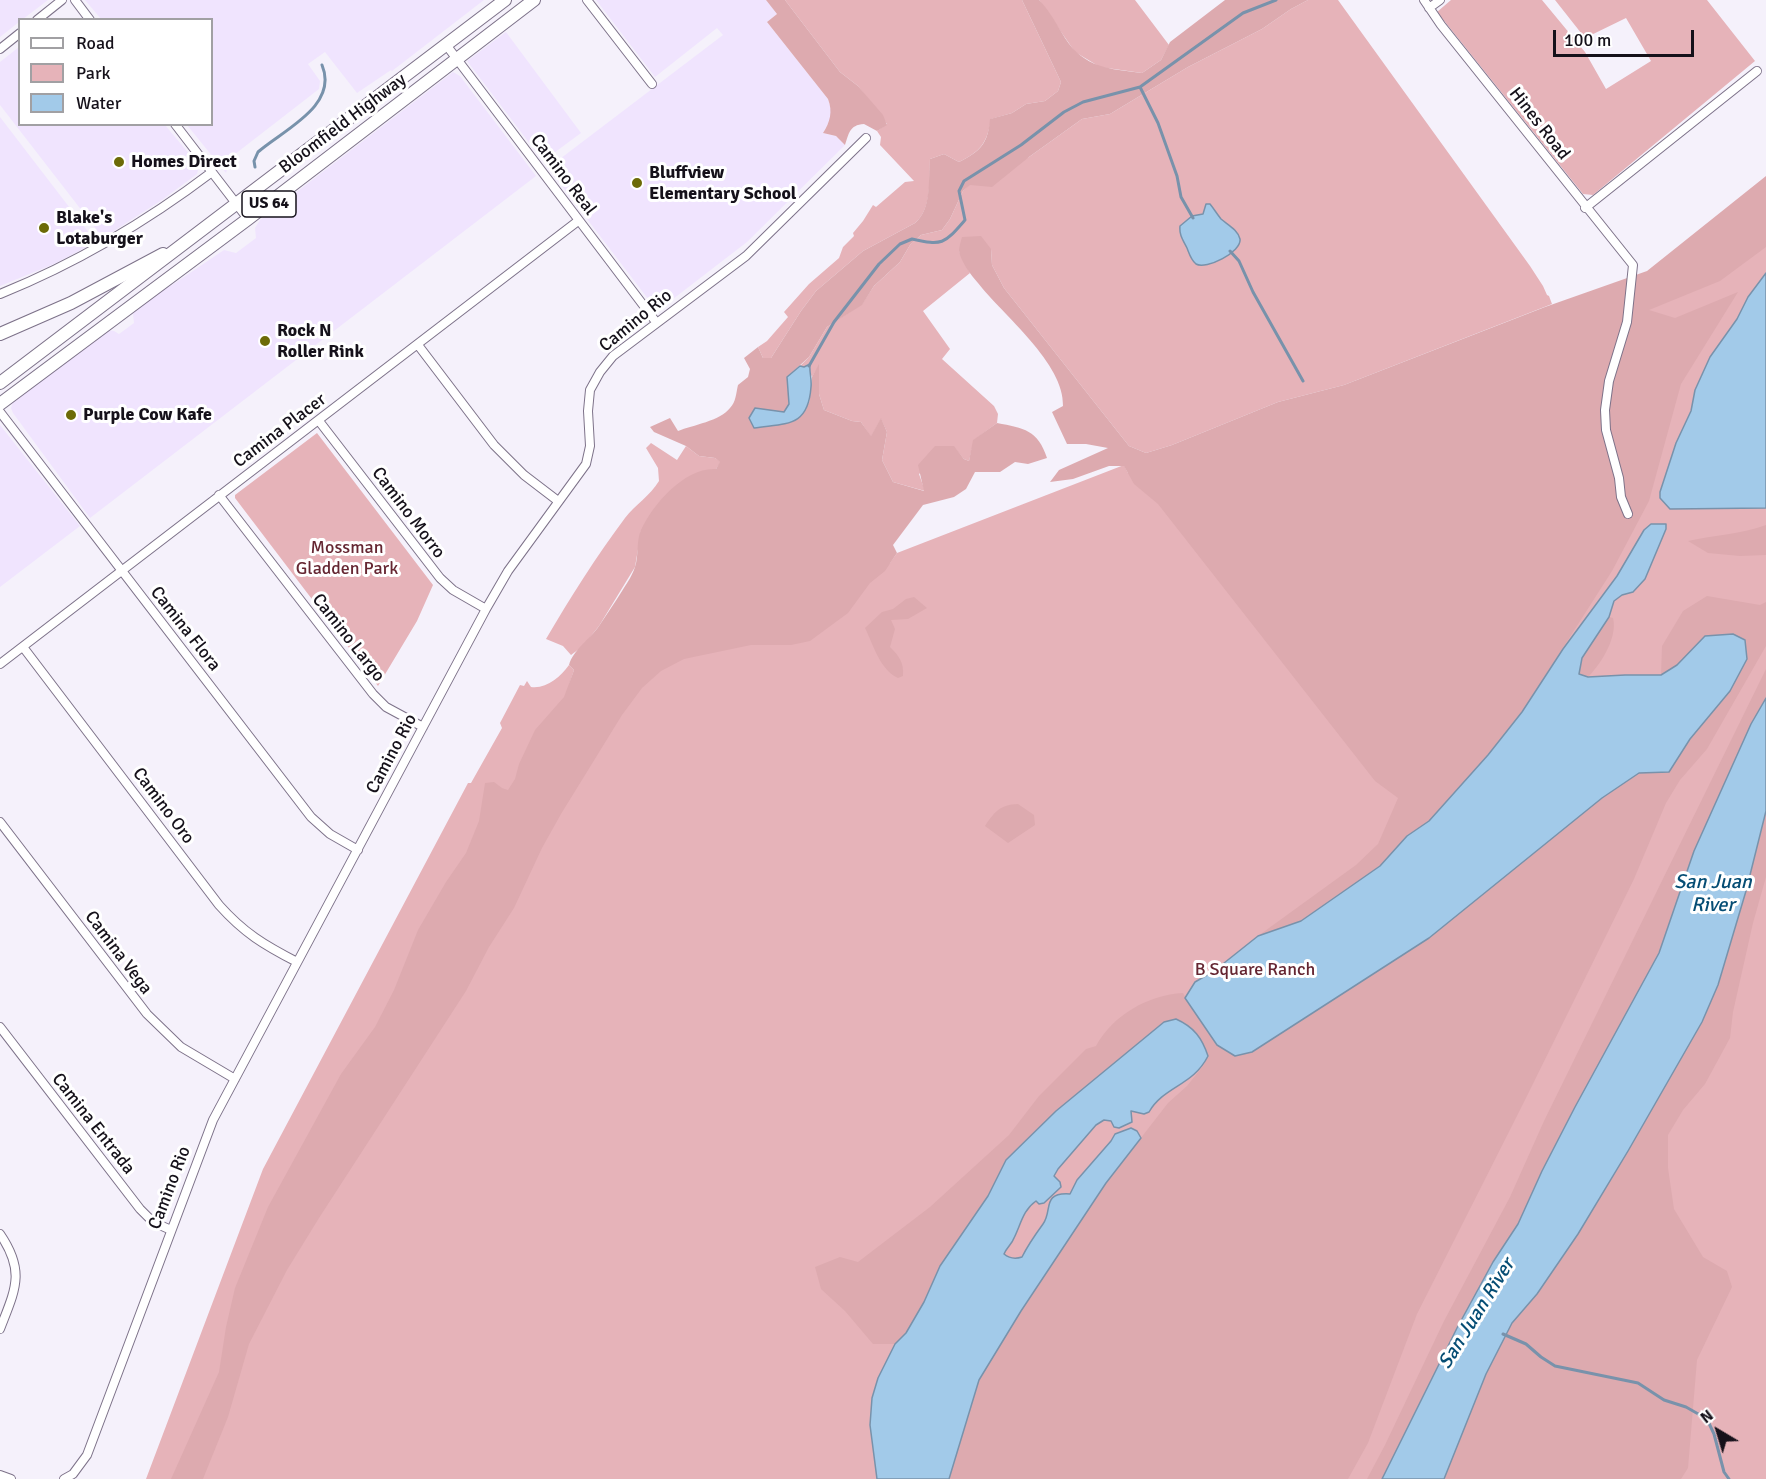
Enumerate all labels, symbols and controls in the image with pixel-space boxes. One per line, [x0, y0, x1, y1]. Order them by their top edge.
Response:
legend [18, 18, 213, 126]
scale bar [1556, 18, 1697, 56]
text: 100 m [1564, 29, 1611, 51]
text: Road [76, 32, 115, 54]
text: Park [76, 62, 111, 84]
street label: Bloomfield Highway [275, 69, 411, 179]
street label: Hines Road [1504, 83, 1574, 165]
text: Water [76, 92, 121, 114]
street label: Camino Real [525, 130, 601, 220]
place label: Homes Direct [131, 151, 237, 173]
marker: Homes Direct [112, 155, 126, 169]
place label: Bluffview Elementary School [649, 162, 796, 204]
marker: Bluffview Elementary School [630, 176, 644, 190]
road number: US 64 [242, 191, 296, 217]
place label: Blake's Lotaburger [56, 207, 143, 250]
marker: Blake's Lotaburger [37, 221, 51, 235]
street label: Camino Rio [595, 285, 677, 357]
place label: Rock N Roller Rink [277, 320, 364, 362]
marker: Rock N Roller Rink [258, 334, 272, 348]
street label: Camina Placer [229, 389, 331, 473]
place label: Purple Cow Kafe [83, 404, 212, 426]
marker: Purple Cow Kafe [64, 408, 78, 422]
street label: Camino Morro [367, 463, 449, 563]
park label: Mossman Gladden Park [296, 537, 398, 580]
street label: Camina Flora [145, 582, 225, 676]
street label: Camino Largo [307, 590, 389, 686]
street label: Camino Rio [362, 710, 422, 798]
street label: Camino Oro [127, 764, 199, 848]
water label: San Juan River [1674, 871, 1752, 918]
street label: Camina Vega [80, 907, 156, 999]
park label: B Square Ranch [1195, 959, 1315, 981]
street label: Camina Entrada [47, 1069, 139, 1179]
street label: Camino Rio [144, 1143, 196, 1233]
water label: San Juan River [1434, 1254, 1520, 1374]
north arrow [1688, 1401, 1748, 1461]
text: N [1696, 1406, 1717, 1428]

